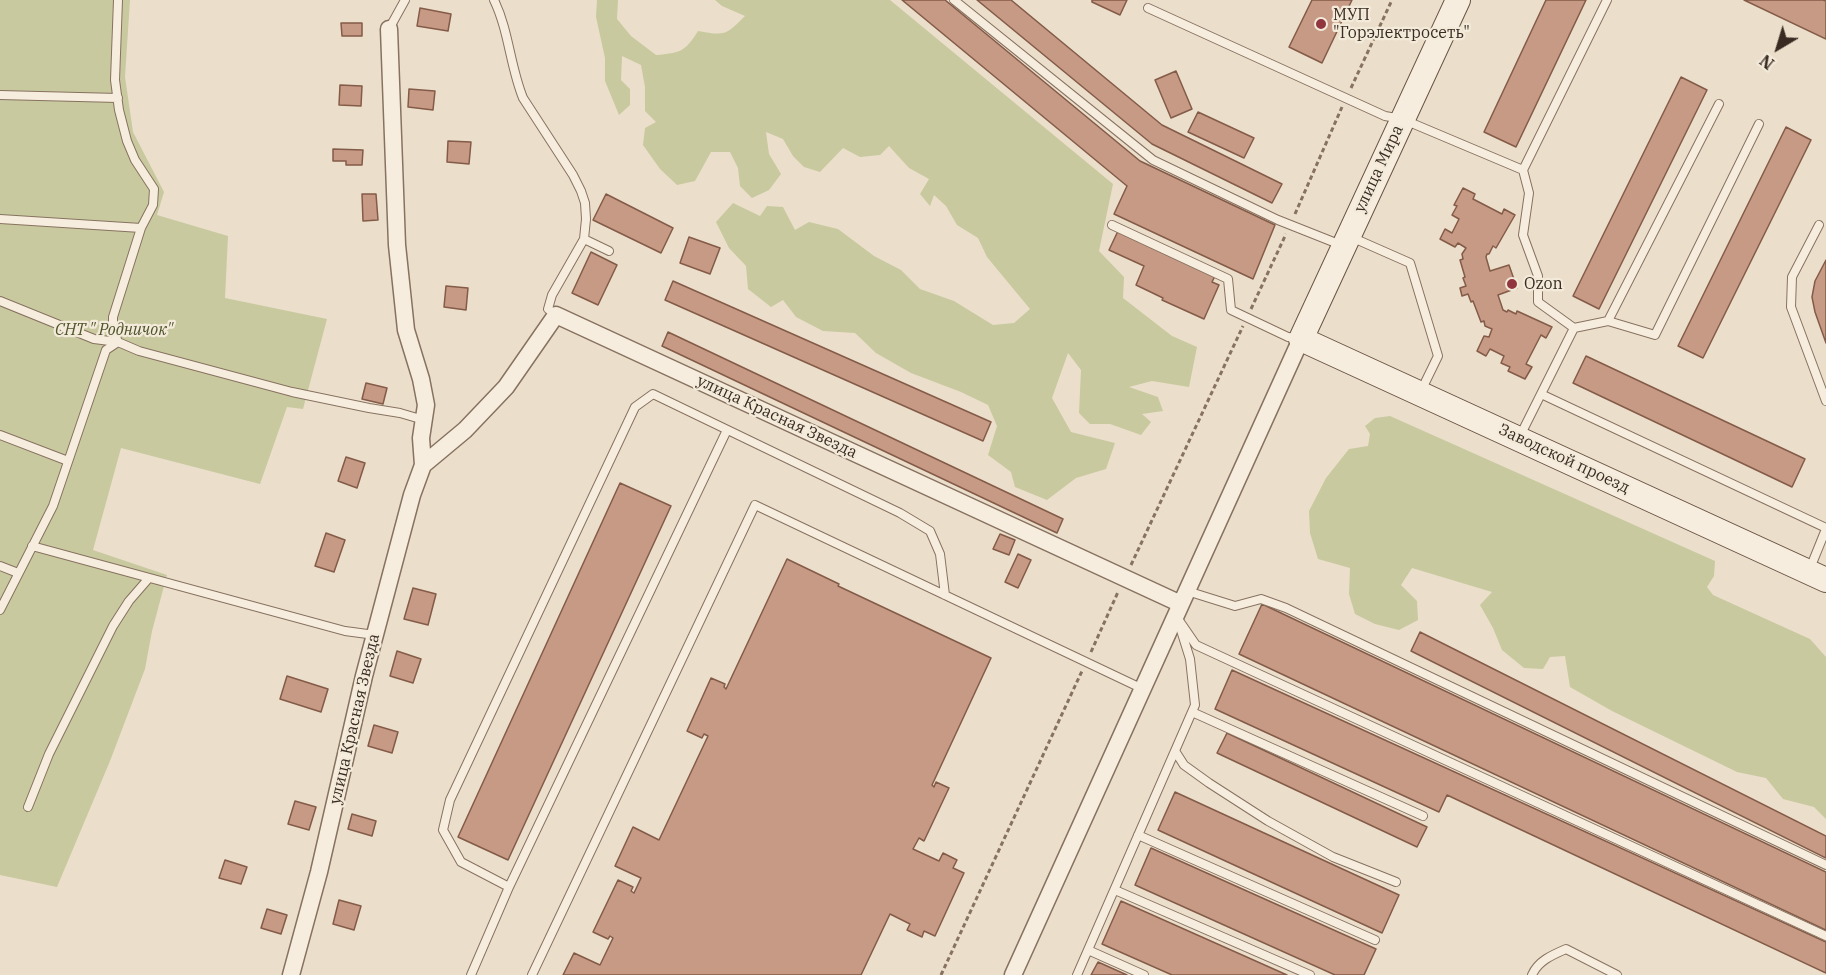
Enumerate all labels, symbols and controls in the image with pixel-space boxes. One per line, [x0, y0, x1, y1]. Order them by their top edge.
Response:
place label: МУП "Горэлектросеть" [1333, 5, 1470, 43]
marker: МУП "Горэлектросеть" [1314, 17, 1328, 31]
north arrow [1748, 18, 1808, 78]
text: N [1756, 50, 1778, 74]
street label: улица Мира [1350, 122, 1408, 216]
place label: Ozon [1524, 274, 1563, 294]
marker: Ozon [1505, 277, 1519, 291]
park label: СНТ " Родничок" [55, 320, 173, 340]
street label: улица Красная Звезда [694, 371, 860, 463]
street label: Заводской проезд [1495, 420, 1633, 498]
street label: улица Красная Звезда [326, 632, 384, 806]

